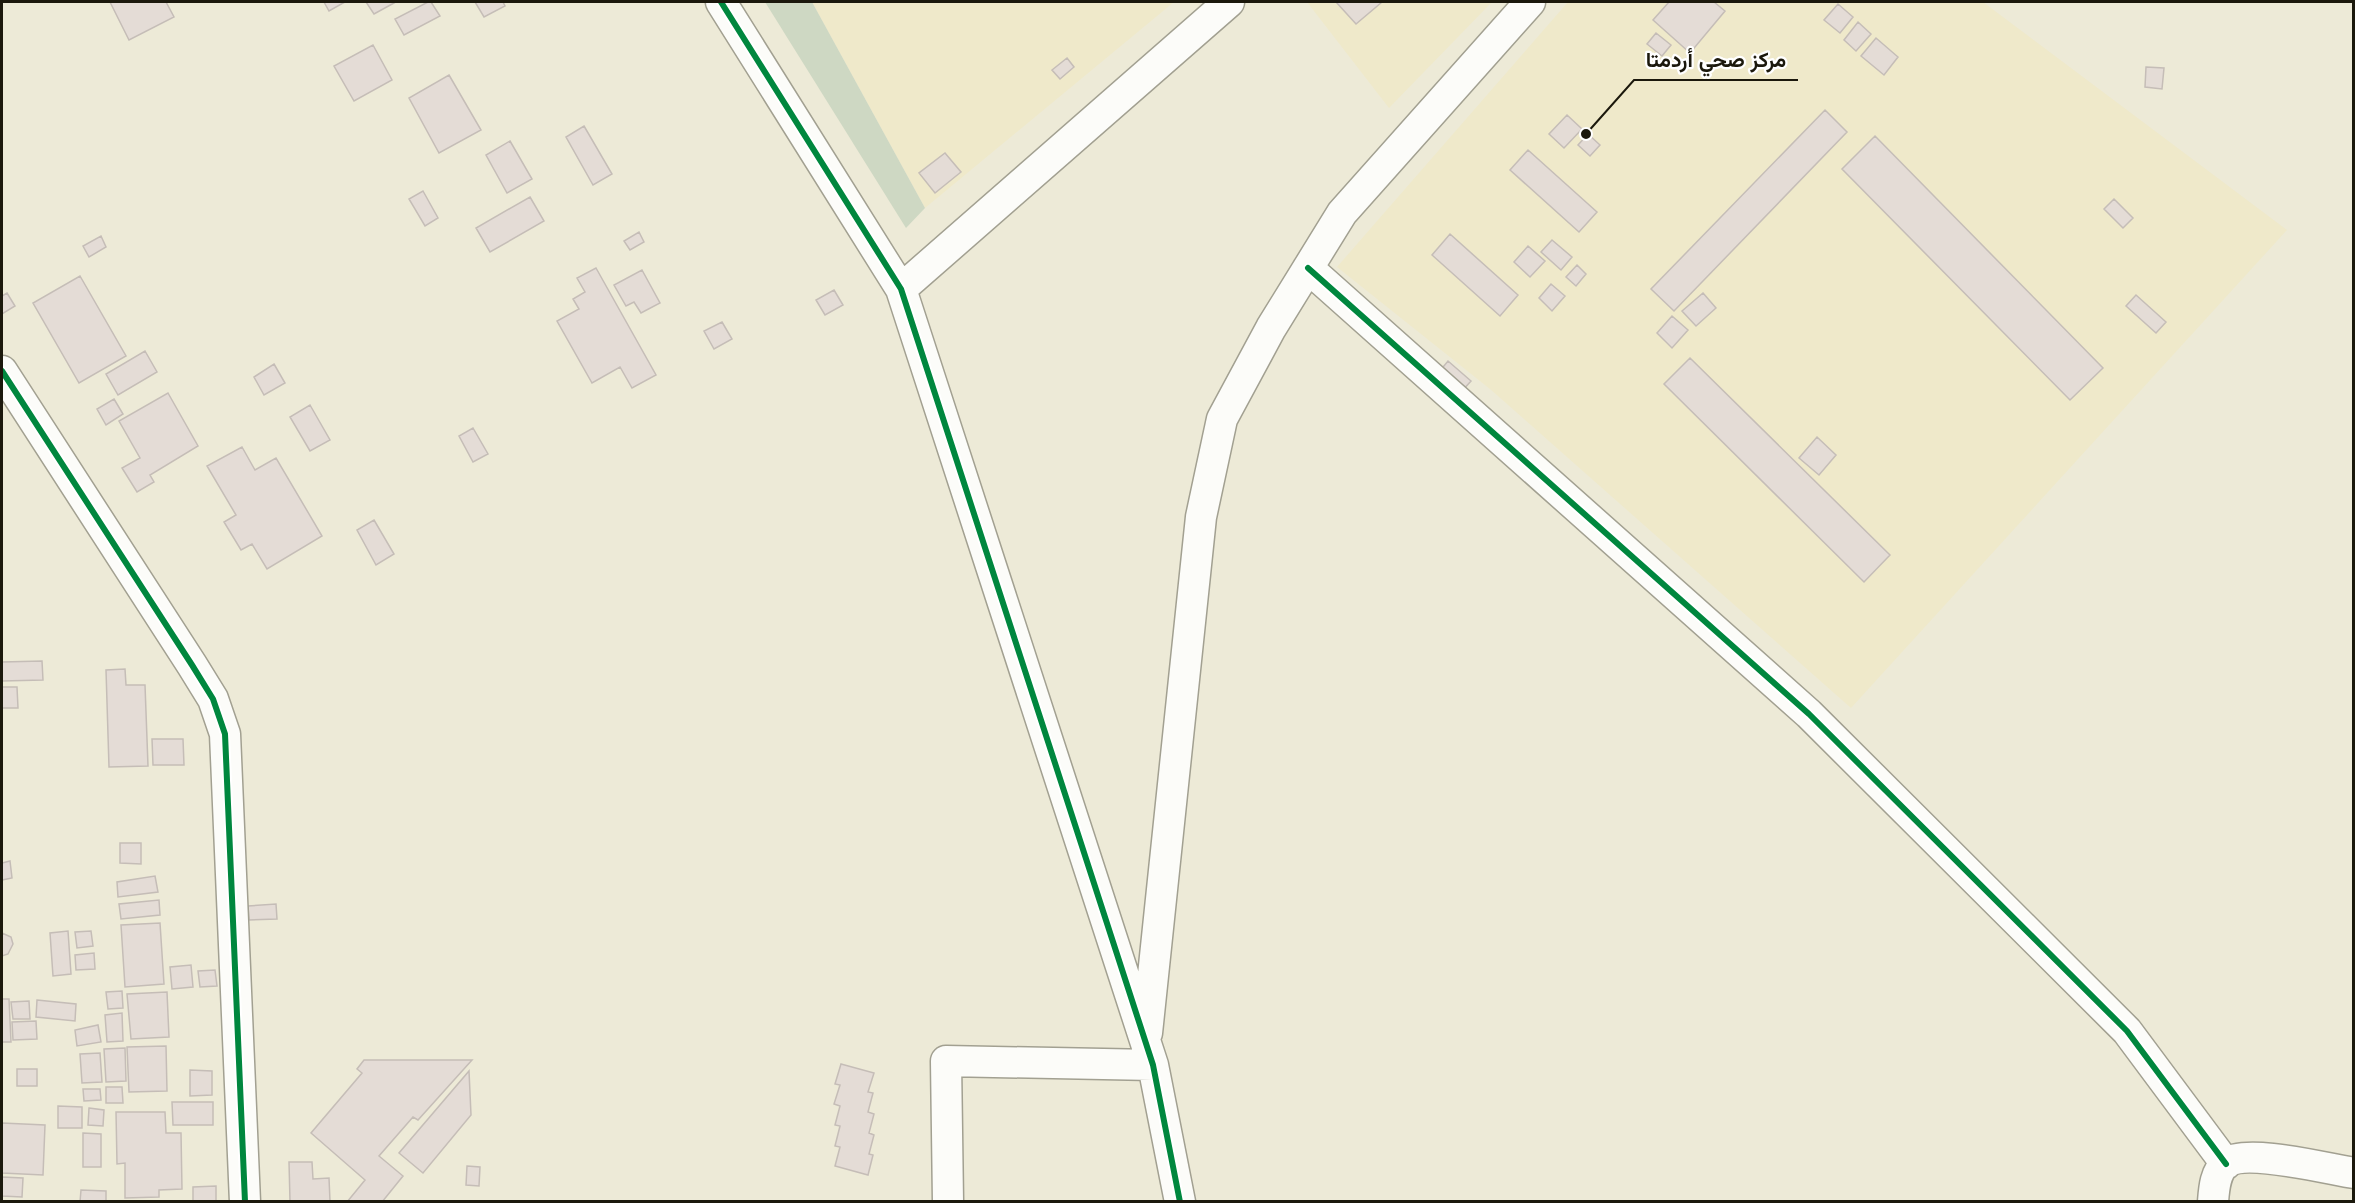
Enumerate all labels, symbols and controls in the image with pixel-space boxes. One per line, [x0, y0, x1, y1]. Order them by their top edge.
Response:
callout: مركز صحي أردمتا [1634, 41, 1798, 80]
text: مركز صحي أردمتا [1646, 46, 1786, 77]

